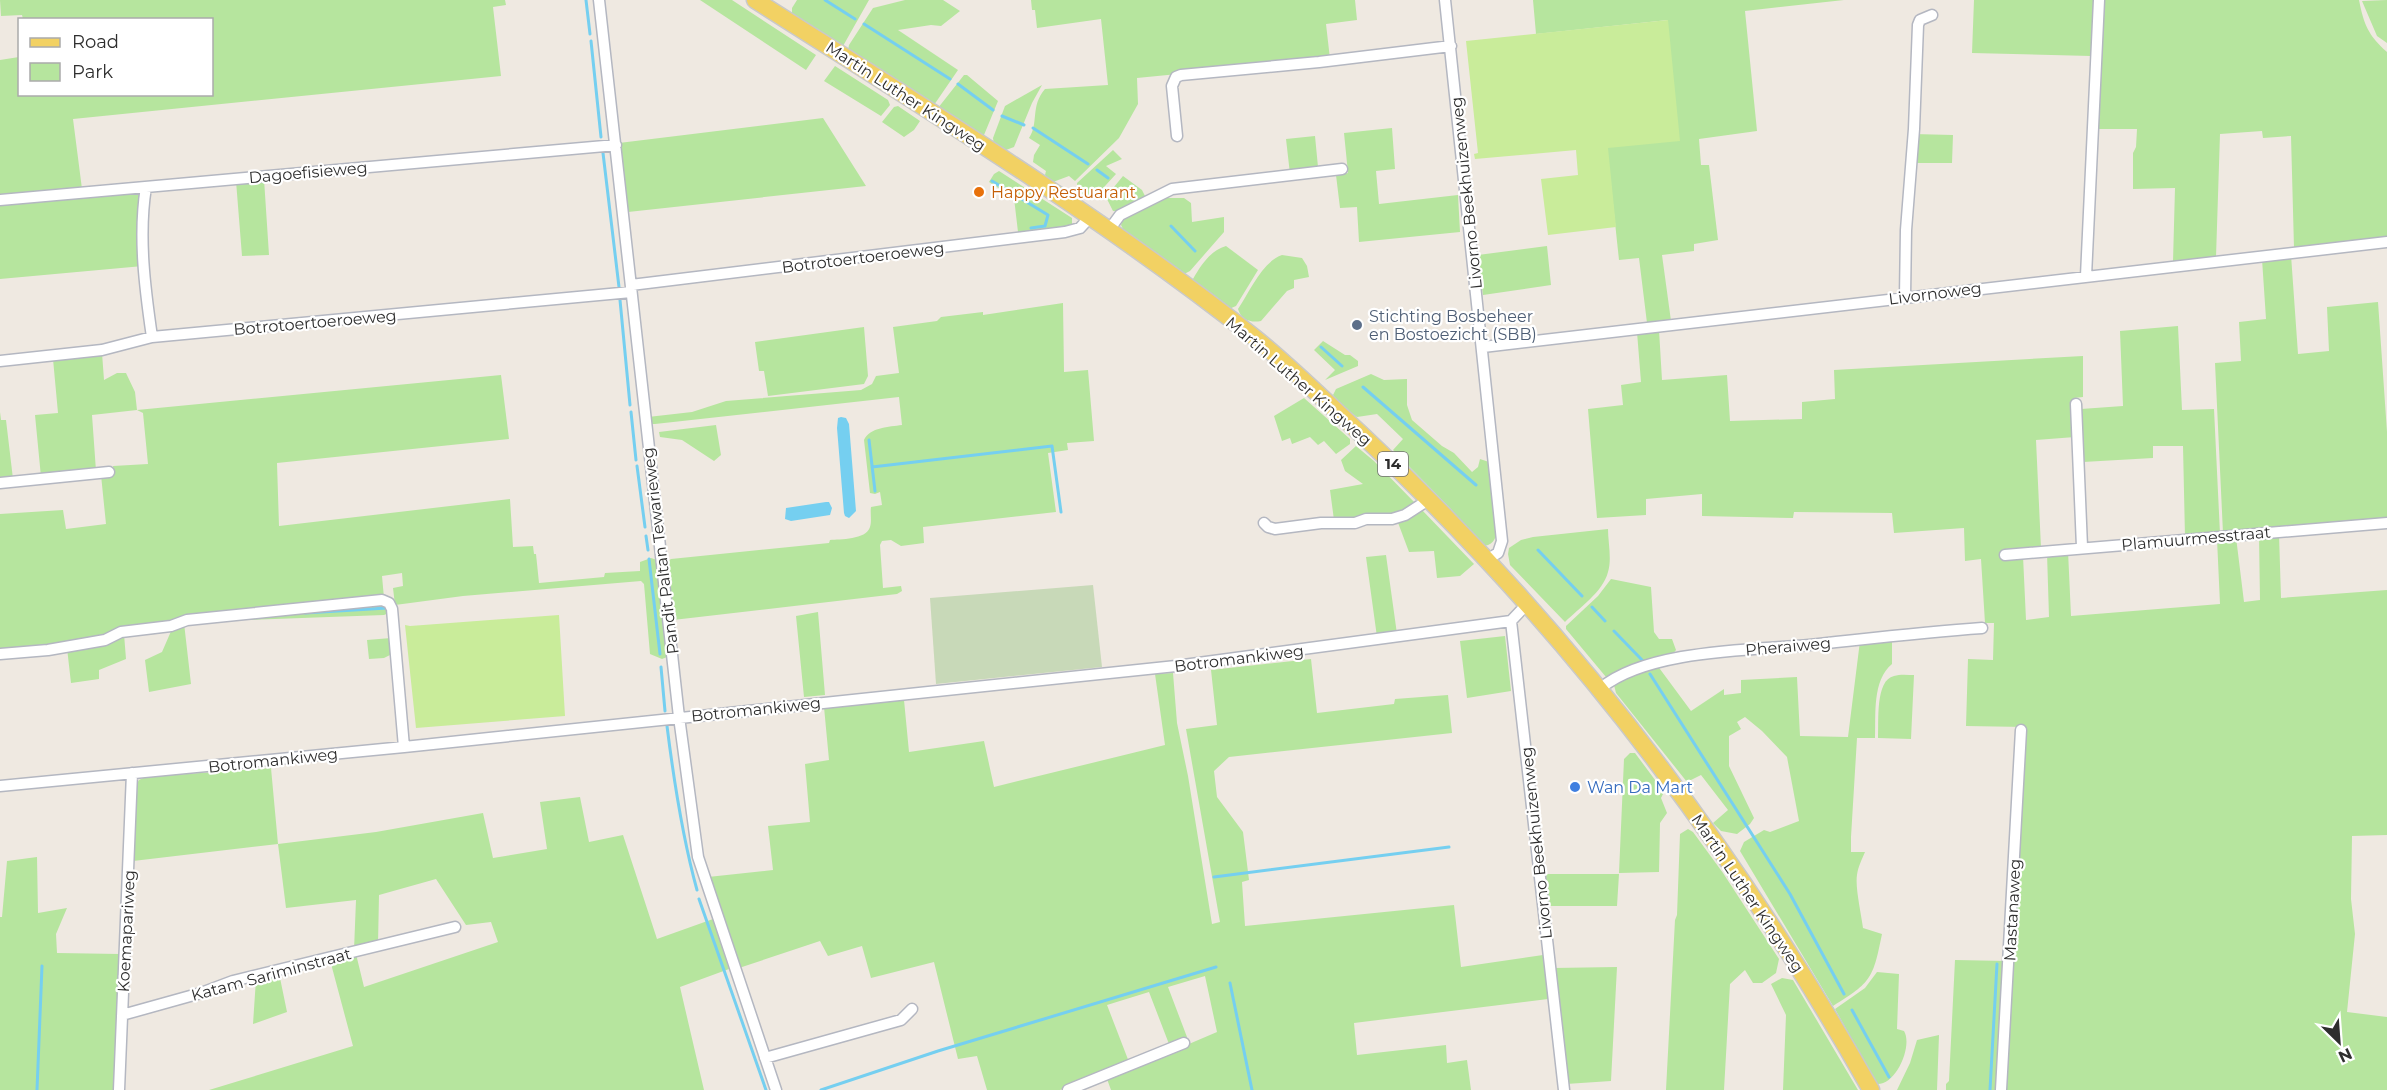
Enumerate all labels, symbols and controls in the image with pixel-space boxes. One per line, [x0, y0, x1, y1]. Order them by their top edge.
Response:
legend [18, 18, 213, 96]
text: Road [72, 31, 119, 53]
street label: Martin Luther Kingweg [822, 38, 989, 155]
text: Park [72, 61, 113, 83]
street label: Livorno Beekhuizenweg [1447, 96, 1486, 290]
street label: Dagoefisieweg [248, 158, 368, 187]
place label: Happy Restuarant [991, 183, 1137, 202]
marker: Happy Restuarant [972, 185, 986, 199]
street label: Botrotoertoeroeweg [781, 238, 945, 277]
street label: Livornoweg [1887, 278, 1983, 309]
street label: Botrotoertoeroeweg [233, 306, 397, 339]
place label: Stichting Bosbeheer en Bostoezicht (SBB) [1369, 307, 1537, 344]
street label: Martin Luther Kingweg [1222, 313, 1375, 450]
marker: Stichting Bosbeheer en Bostoezicht (SBB) [1350, 318, 1364, 332]
street label: Pandit Paltan Tewarieweg [638, 446, 683, 655]
road number: 14 [1378, 452, 1408, 476]
street label: Plamuurmesstraat [2121, 522, 2272, 554]
street label: Pheraiweg [1744, 633, 1832, 660]
street label: Botromankiweg [1173, 641, 1305, 676]
street label: Botromankiweg [690, 693, 822, 726]
street label: Botromankiweg [207, 744, 339, 777]
street label: Livorno Beekhuizenweg [1517, 746, 1556, 940]
place label: Wan Da Mart [1587, 778, 1694, 797]
marker: Wan Da Mart [1568, 780, 1582, 794]
street label: Martin Luther Kingweg [1687, 811, 1808, 976]
street label: Mastanaweg [2000, 858, 2025, 962]
street label: Koemapariweg [114, 869, 139, 993]
street label: Katam Sariminstraat [189, 944, 354, 1005]
north arrow [2309, 1012, 2369, 1072]
text: N [2335, 1044, 2355, 1066]

